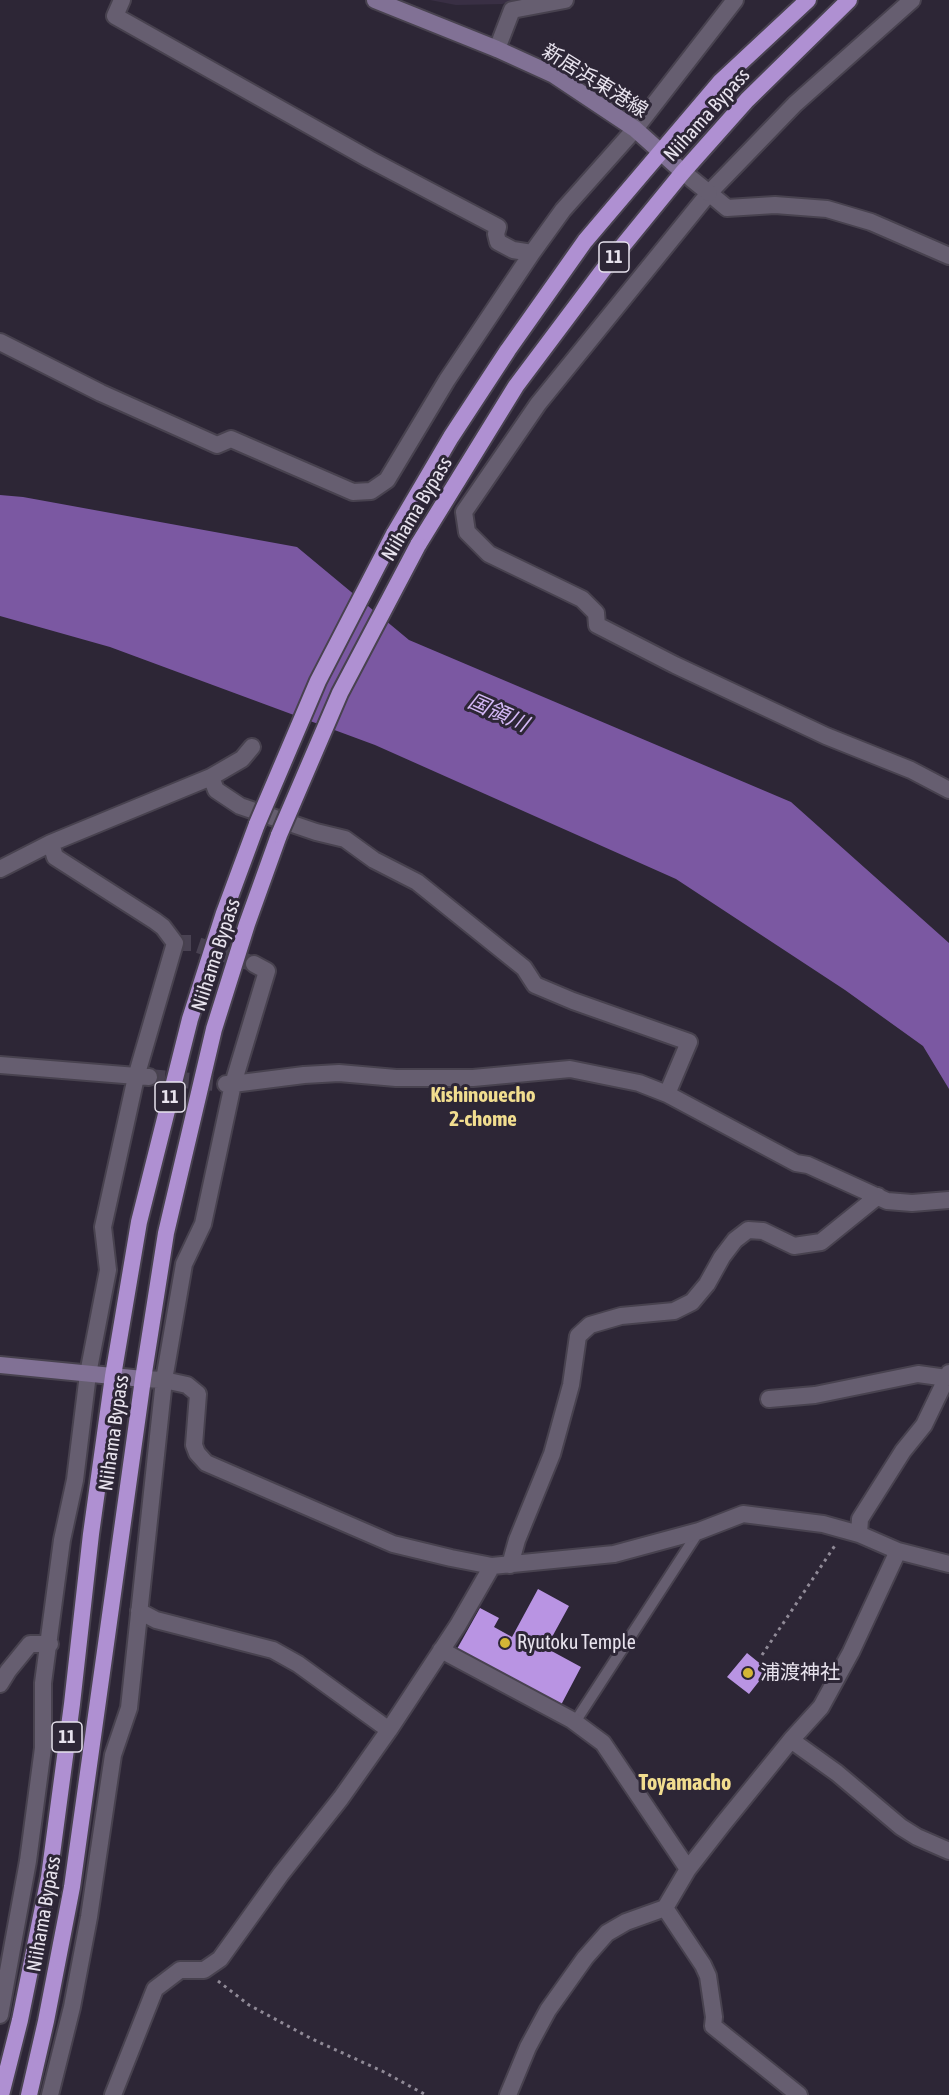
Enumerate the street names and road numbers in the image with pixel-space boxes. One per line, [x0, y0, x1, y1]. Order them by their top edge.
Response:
street label: 新居浜東港線 [538, 39, 652, 123]
street label: Niihama Bypass [659, 63, 755, 167]
road number: 11 [599, 242, 629, 272]
street label: Niihama Bypass [377, 453, 457, 565]
street label: Niihama Bypass [187, 896, 245, 1014]
road number: 11 [155, 1082, 185, 1112]
street label: Niihama Bypass [94, 1373, 134, 1493]
road number: 11 [52, 1722, 82, 1752]
street label: Niihama Bypass [22, 1854, 66, 1974]

